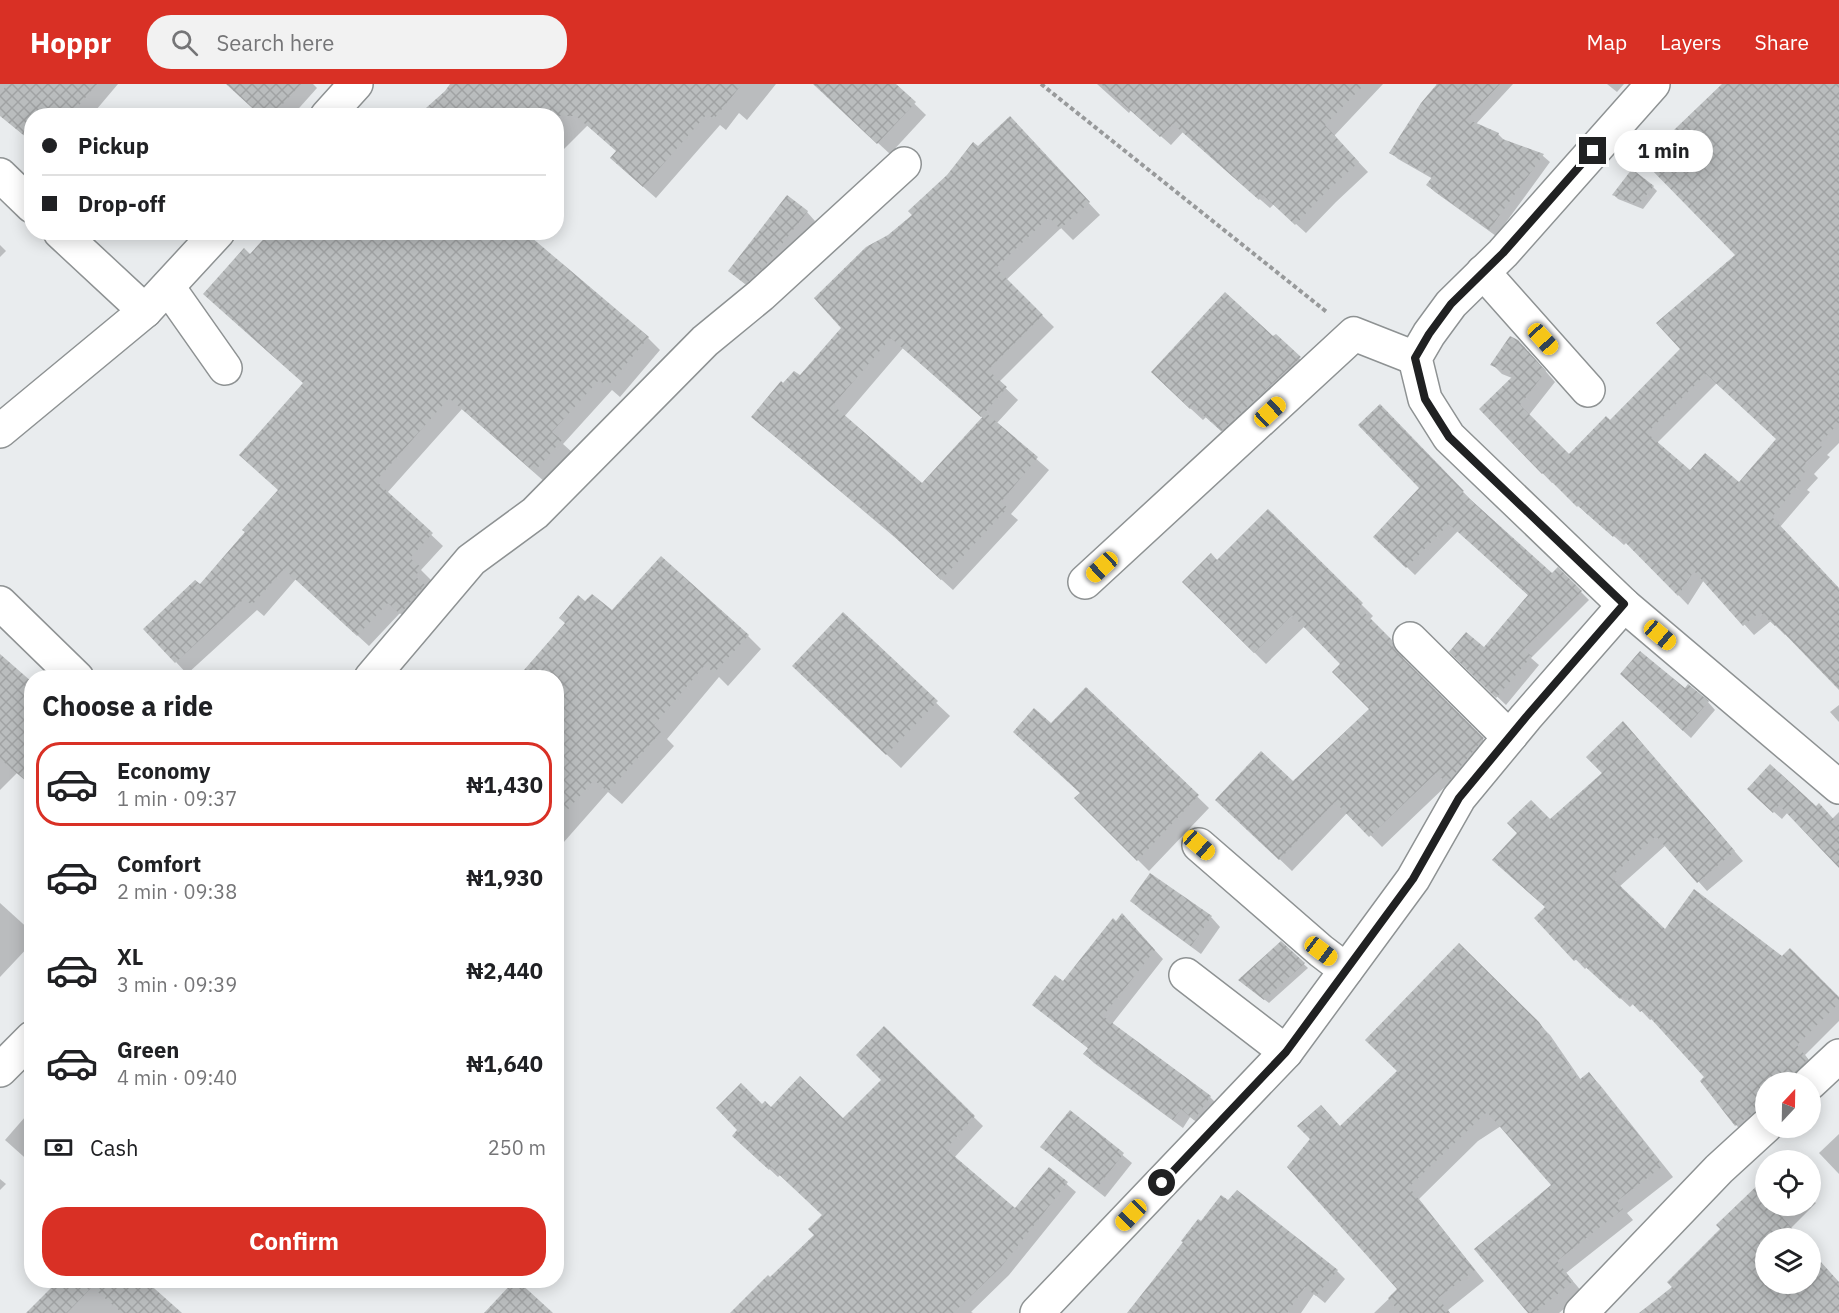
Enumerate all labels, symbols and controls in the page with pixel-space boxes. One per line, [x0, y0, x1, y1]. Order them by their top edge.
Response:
search box [147, 15, 567, 69]
text: Hoppr [30, 24, 111, 61]
icon: search [168, 26, 201, 59]
text: Search here [216, 28, 334, 57]
text: Map [1587, 28, 1627, 56]
text: Layers [1660, 28, 1722, 56]
text: Share [1755, 28, 1809, 56]
callout: 1 min [1614, 130, 1713, 172]
text: Pickup [78, 131, 149, 160]
route end [1579, 137, 1606, 164]
text: 1 min [1637, 137, 1690, 164]
text: Drop-off [78, 189, 165, 218]
car [1524, 320, 1562, 358]
car [1251, 393, 1289, 431]
car [1083, 548, 1121, 586]
car [1640, 617, 1680, 653]
text: Choose a ride [42, 688, 213, 723]
text: Economy [117, 756, 211, 785]
icon: car [45, 757, 99, 811]
text: ₦1,430 [466, 770, 543, 799]
text: 1 min · 09:37 [117, 785, 237, 812]
car [1180, 826, 1218, 864]
text: Comfort [117, 849, 201, 878]
icon: car [45, 850, 99, 904]
text: ₦1,930 [466, 863, 543, 892]
text: 2 min · 09:38 [117, 878, 237, 905]
car [1301, 933, 1341, 969]
text: XL [117, 942, 143, 971]
icon: car [45, 943, 99, 997]
text: ₦2,440 [466, 956, 543, 985]
text: 3 min · 09:39 [117, 971, 237, 998]
text: Green [117, 1035, 179, 1064]
icon: car [45, 1036, 99, 1090]
text: ₦1,640 [466, 1049, 543, 1078]
text: 4 min · 09:40 [117, 1064, 237, 1091]
north arrow [1755, 1072, 1821, 1138]
map controls [1755, 1072, 1821, 1294]
icon: cash [42, 1131, 75, 1164]
text: Cash [90, 1133, 139, 1162]
text: 250 m [488, 1134, 546, 1161]
button: locate [1755, 1150, 1821, 1216]
route start [1148, 1169, 1175, 1196]
car [1112, 1196, 1150, 1234]
button: Confirm [42, 1207, 546, 1276]
button: layers [1755, 1228, 1821, 1294]

